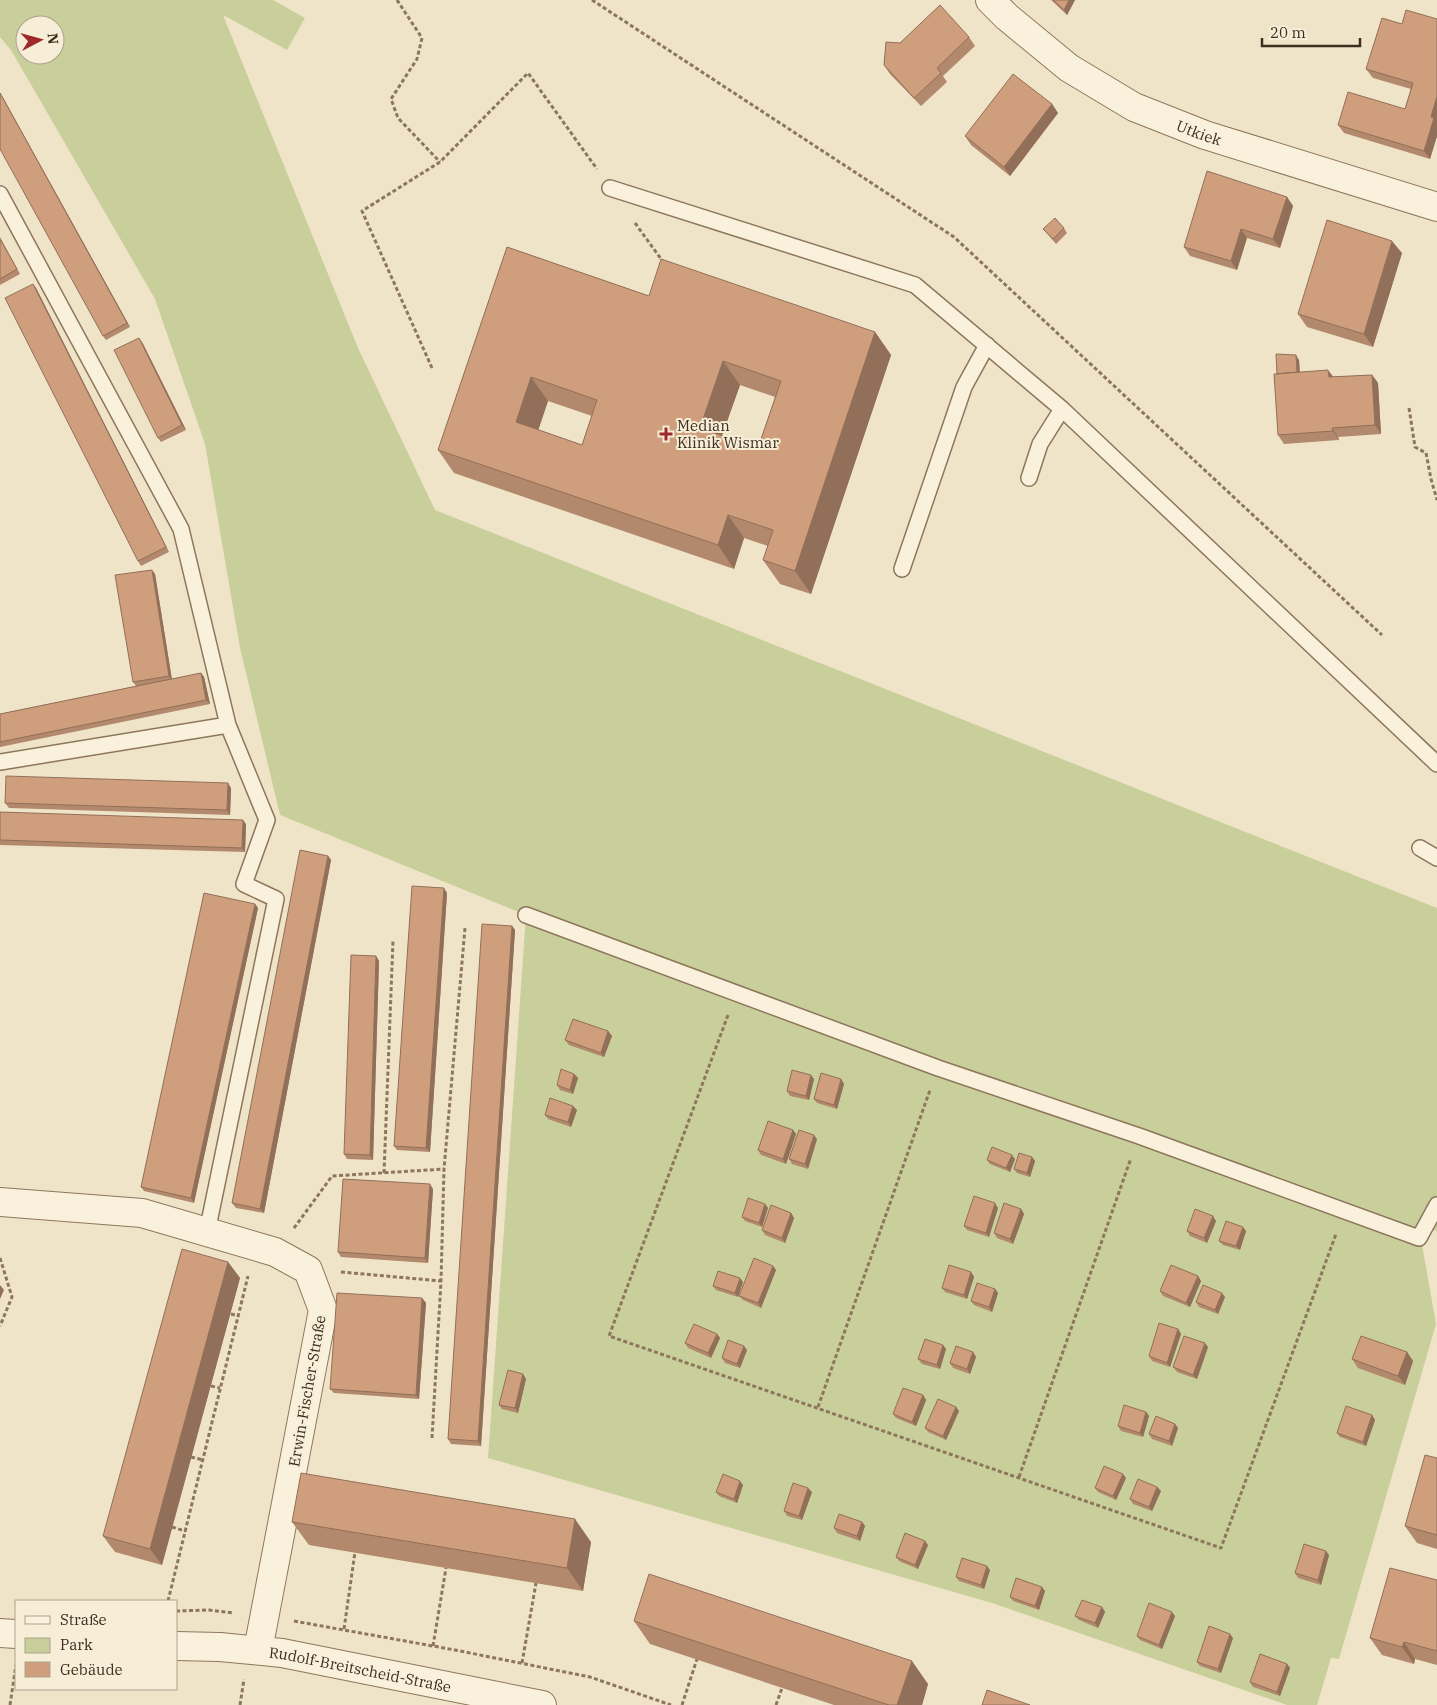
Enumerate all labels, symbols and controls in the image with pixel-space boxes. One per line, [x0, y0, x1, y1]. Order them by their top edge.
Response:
north arrow [15, 15, 65, 65]
scale bar [1262, 15, 1360, 47]
text: 20 m [1270, 23, 1306, 42]
text: N [43, 32, 62, 45]
street label: Utkiek [1174, 115, 1224, 149]
place label: Median Klinik Wismar [677, 416, 779, 452]
marker: Median Klinik Wismar [659, 427, 673, 441]
street label: Erwin-Fischer-Straße [284, 1314, 330, 1468]
legend [15, 1600, 178, 1690]
text: Straße [60, 1610, 107, 1629]
text: Park [60, 1635, 93, 1654]
street label: Rudolf-Breitscheid-Straße [268, 1642, 453, 1696]
text: Gebäude [60, 1660, 123, 1679]

